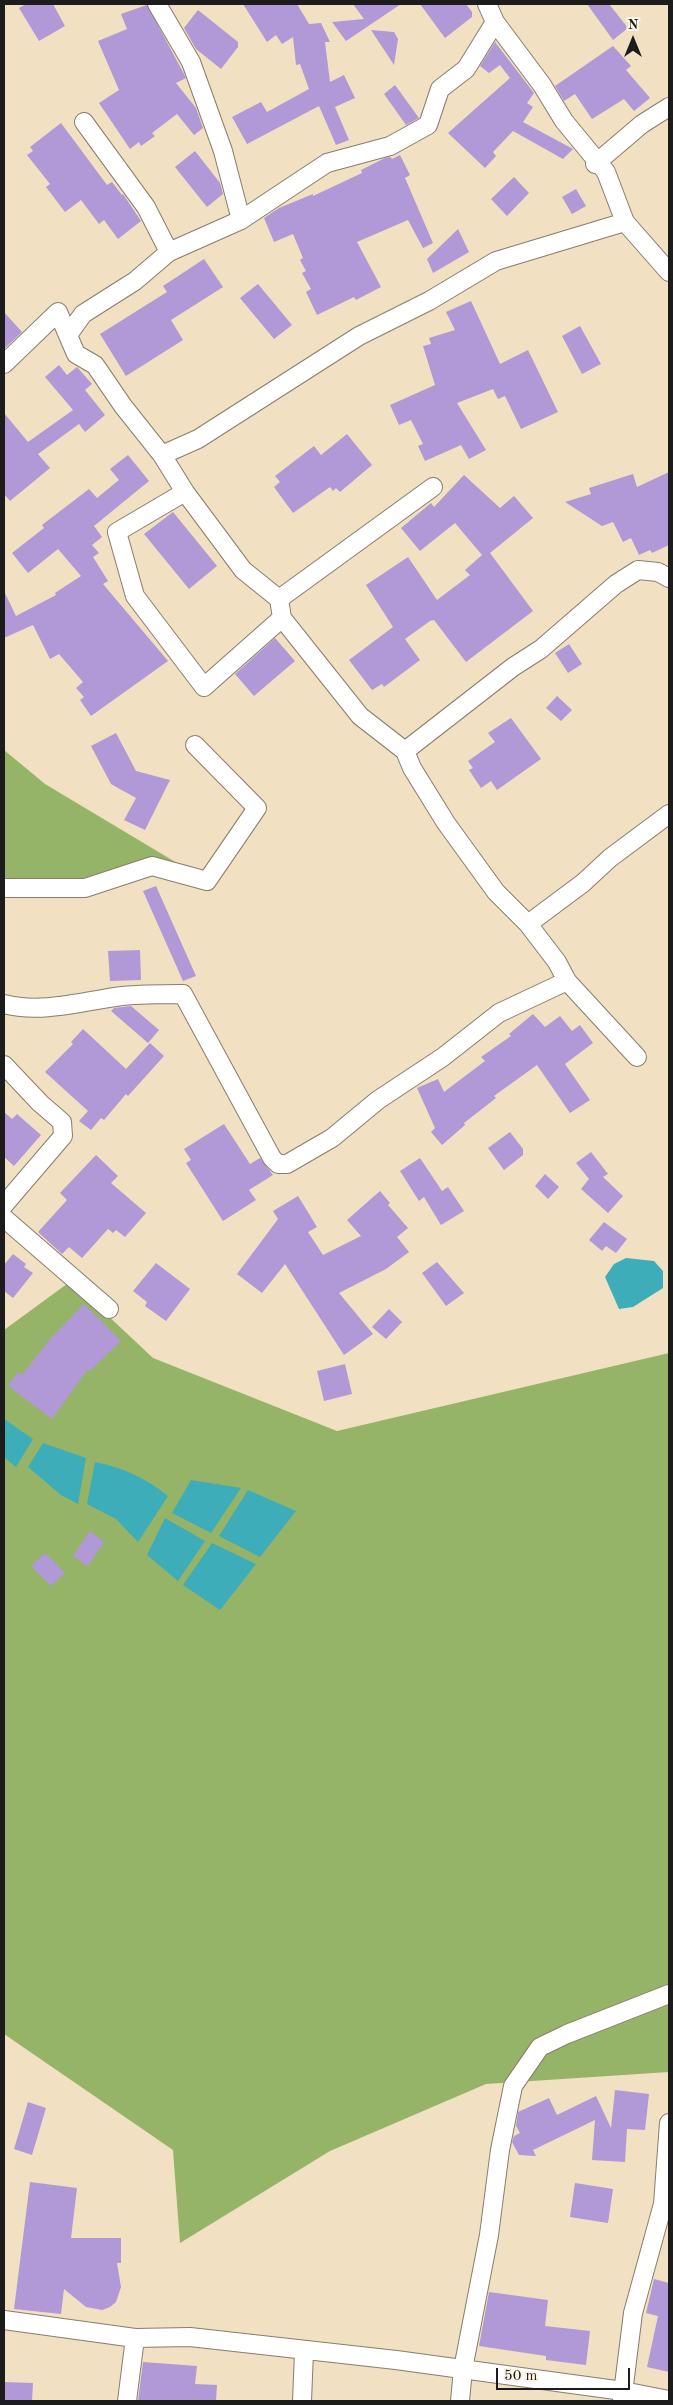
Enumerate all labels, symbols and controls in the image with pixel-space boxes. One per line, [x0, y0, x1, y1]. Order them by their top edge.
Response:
north arrow [608, 15, 658, 65]
text: N [628, 18, 638, 32]
scale bar [498, 2358, 632, 2390]
text: 50 m [504, 2369, 538, 2384]

